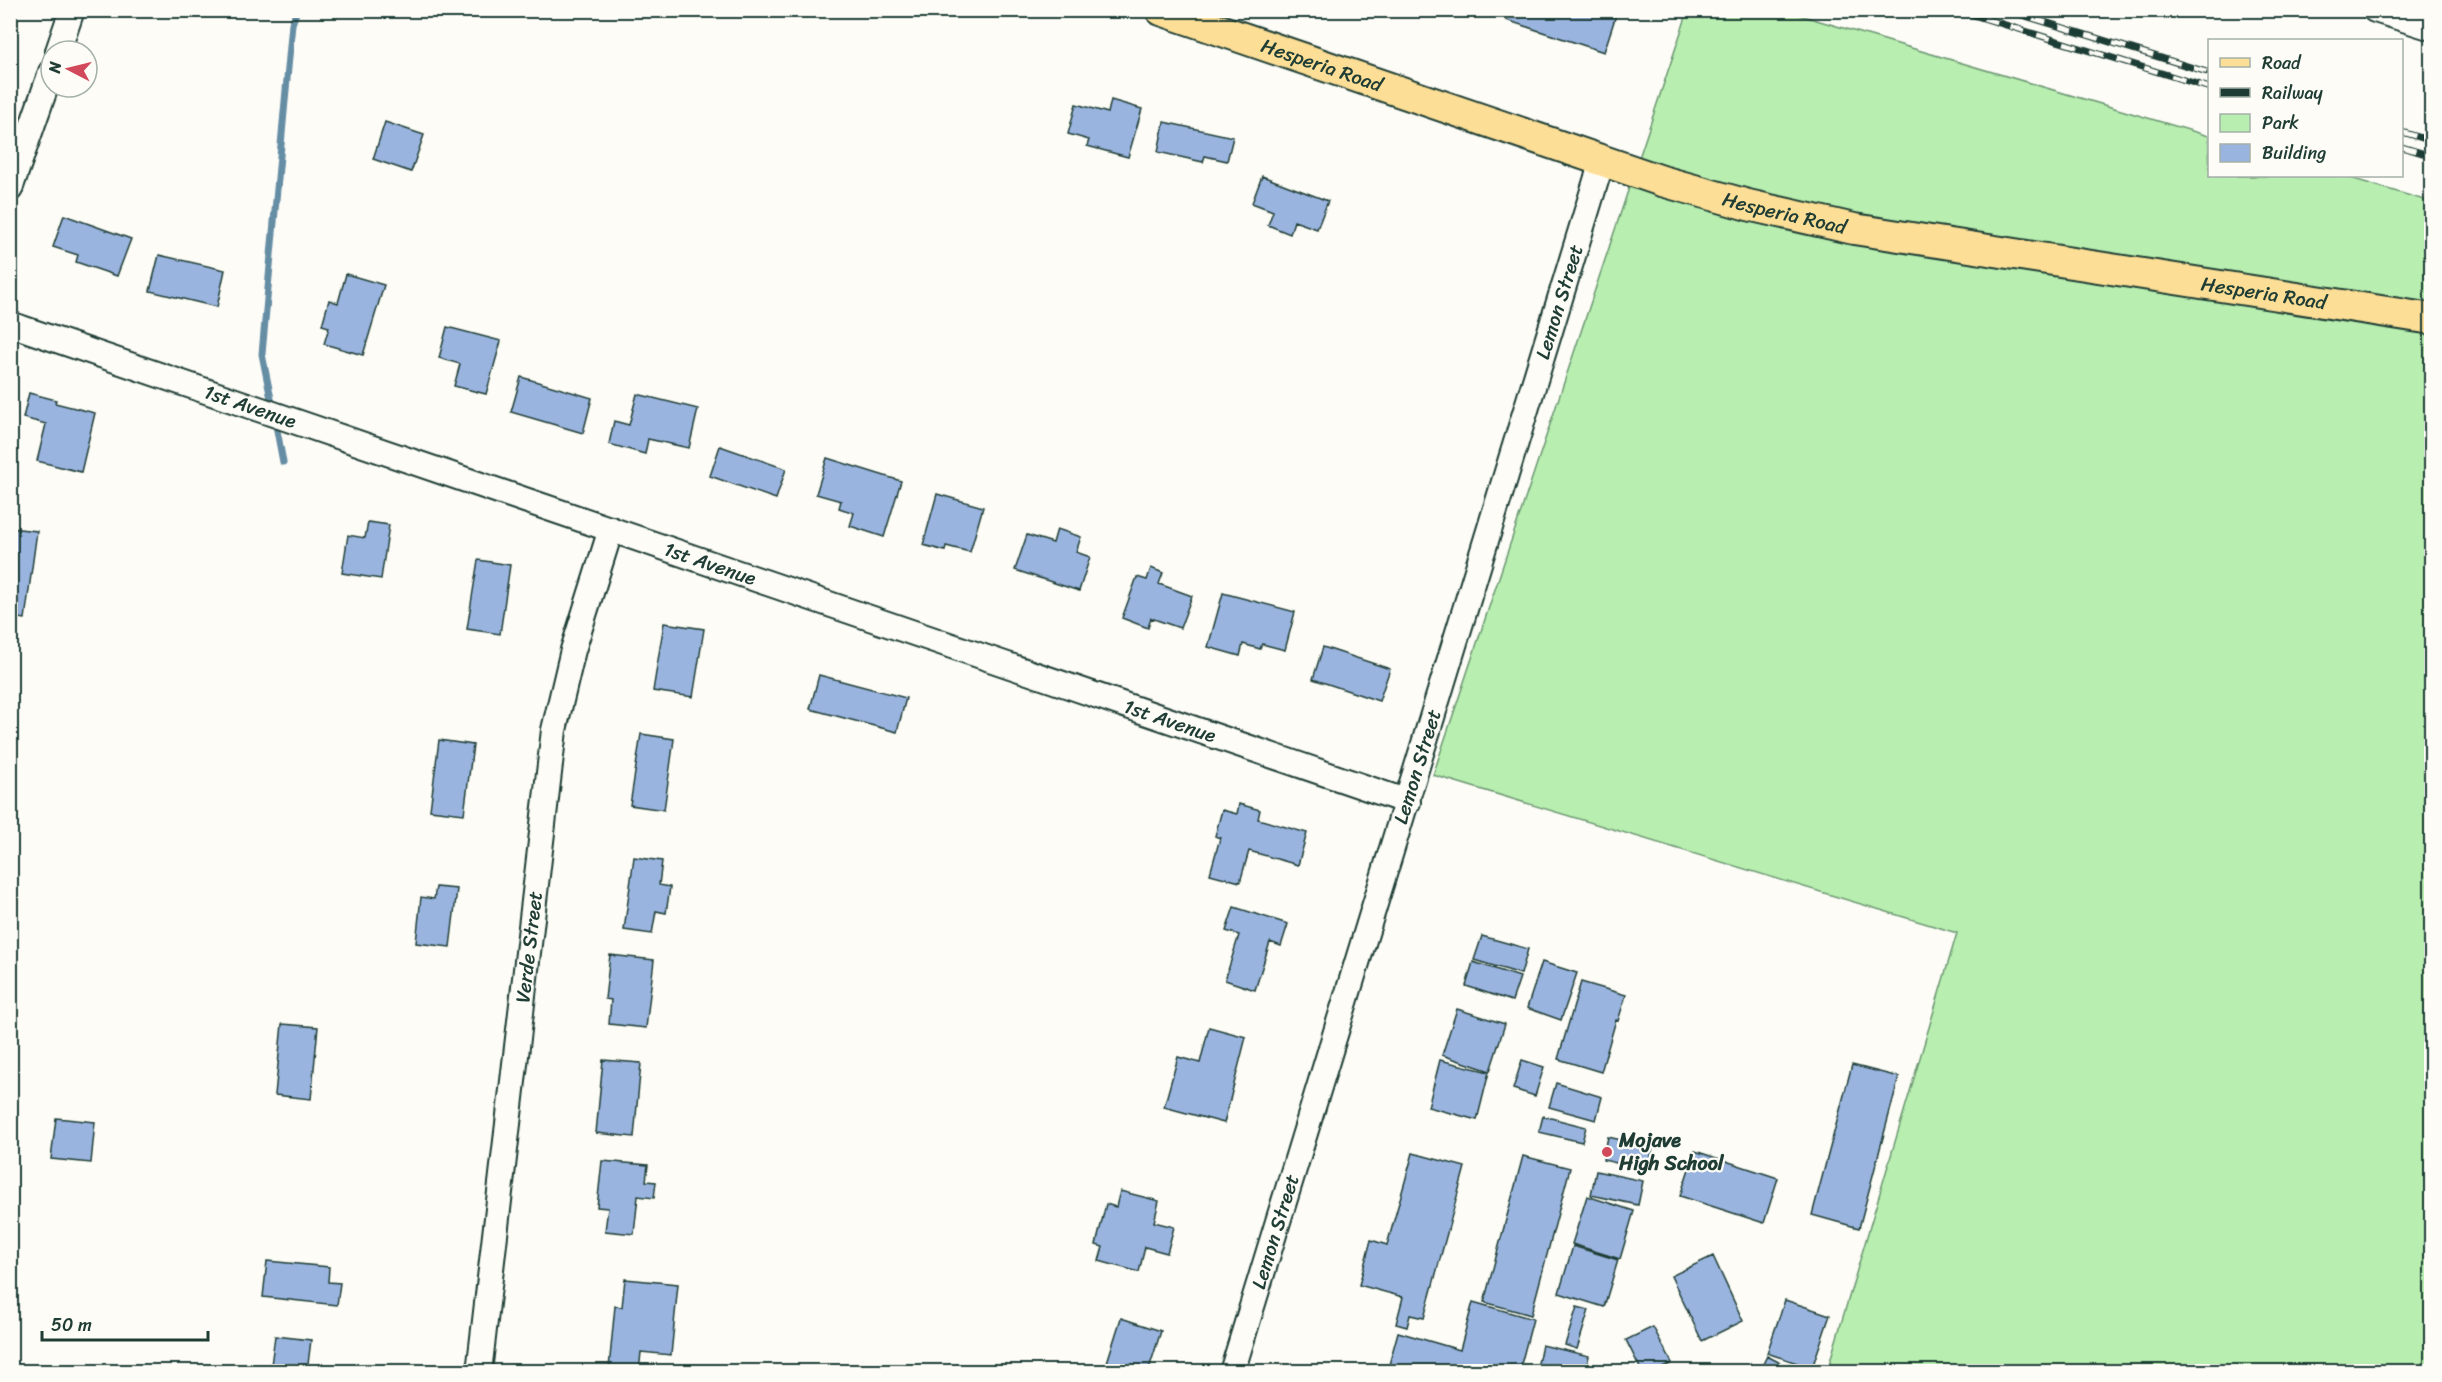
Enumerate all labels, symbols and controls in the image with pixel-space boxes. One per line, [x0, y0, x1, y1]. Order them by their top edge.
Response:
street label: Hesperia Road [1256, 28, 1389, 103]
north arrow [39, 39, 99, 99]
legend [2208, 39, 2403, 177]
text: Road [2262, 47, 2302, 79]
text: N [39, 59, 70, 75]
text: Railway [2262, 77, 2324, 109]
text: Park [2262, 107, 2299, 139]
text: Building [2262, 137, 2326, 169]
street label: Hesperia Road [1718, 182, 1851, 245]
street label: Lemon Street [1525, 240, 1594, 364]
street label: Hesperia Road [2199, 266, 2330, 321]
street label: 1st Avenue [199, 375, 301, 439]
street label: 1st Avenue [659, 532, 761, 596]
street label: 1st Avenue [1119, 689, 1221, 753]
street label: Lemon Street [1383, 705, 1452, 829]
street label: Verde Street [505, 889, 553, 1005]
place label: Mojave High School [1618, 1123, 1725, 1181]
marker: Mojave High School [1600, 1145, 1614, 1159]
street label: Lemon Street [1241, 1170, 1310, 1293]
scale bar [42, 1304, 208, 1342]
text: 50 m [51, 1309, 92, 1341]

